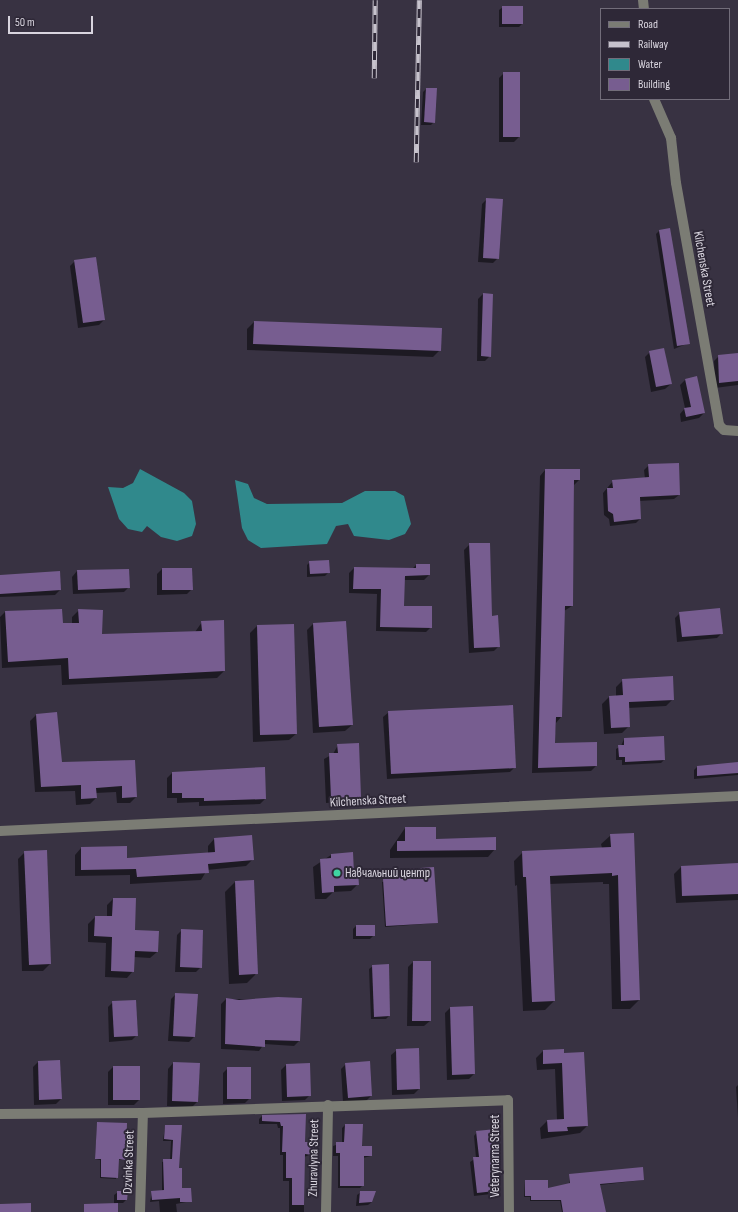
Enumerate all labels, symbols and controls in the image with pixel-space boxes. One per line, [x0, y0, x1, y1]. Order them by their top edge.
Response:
scale bar [10, 8, 95, 34]
legend [600, 8, 730, 100]
text: 50 m [15, 15, 35, 30]
text: Road [638, 17, 658, 32]
text: Railway [638, 37, 668, 52]
text: Water [638, 57, 662, 72]
text: Building [638, 77, 670, 92]
street label: Kilchenska Street [690, 230, 718, 308]
street label: Kilchenska Street [329, 791, 407, 811]
place label: Навчальний центр [345, 865, 430, 881]
marker: Навчальний центр [332, 868, 342, 878]
street label: Veterynarna Street [487, 1115, 503, 1197]
street label: Zhuravlyna Street [306, 1119, 322, 1197]
street label: Dzvinka Street [120, 1130, 138, 1194]

